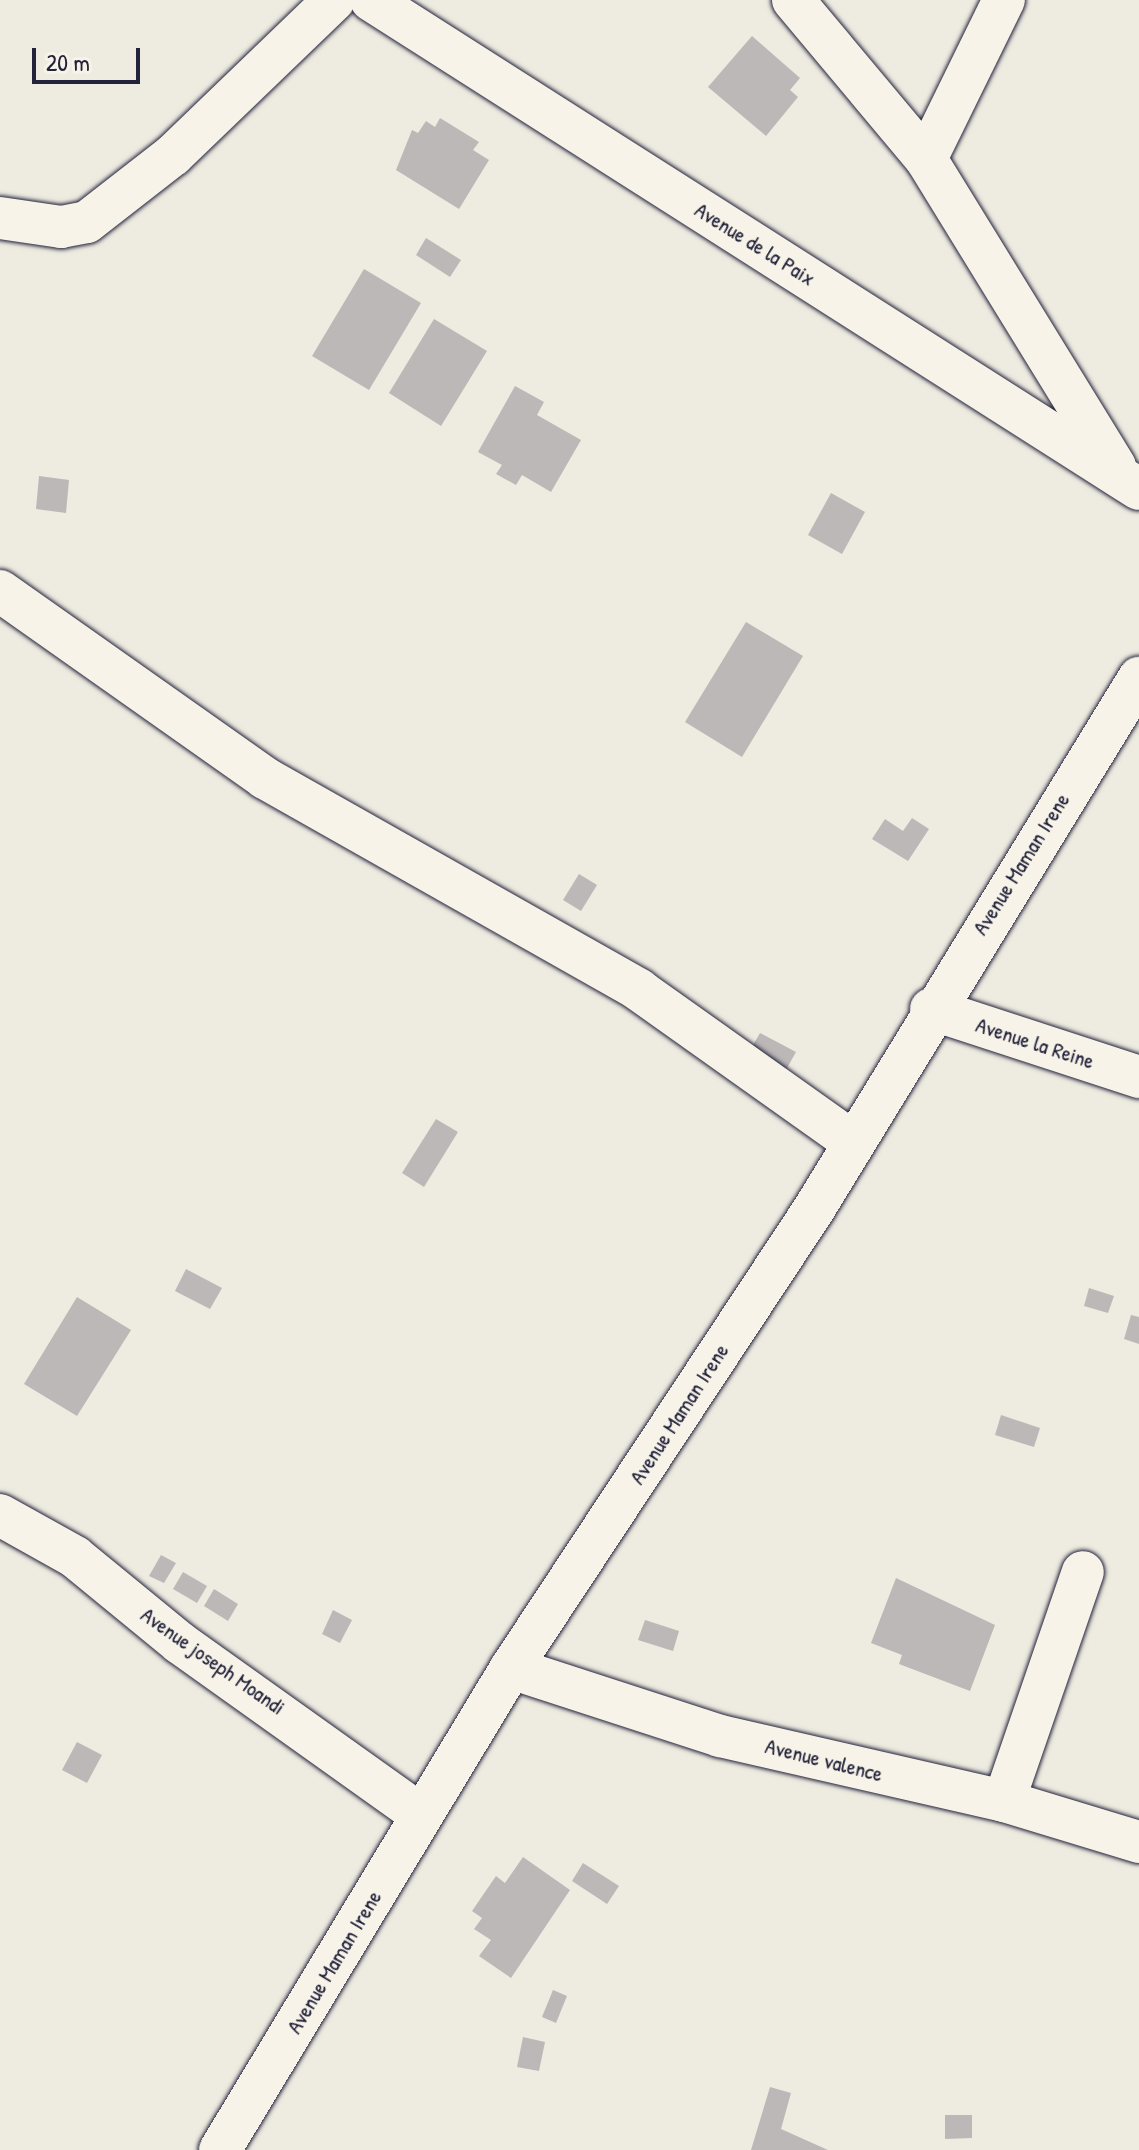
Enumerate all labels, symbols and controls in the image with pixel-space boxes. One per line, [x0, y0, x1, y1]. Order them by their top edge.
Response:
scale bar [36, 32, 144, 82]
text: 20 m [46, 46, 90, 78]
street label: Avenue de la Paix [690, 197, 820, 291]
street label: Avenue Maman Irene [967, 788, 1075, 940]
street label: Avenue la Reine [973, 1011, 1097, 1075]
street label: Avenue Maman Irene [624, 1339, 734, 1489]
street label: Avenue joseph Moandi [136, 1601, 290, 1721]
street label: Avenue valence [763, 1733, 885, 1787]
street label: Avenue Maman Irene [281, 1886, 387, 2038]

